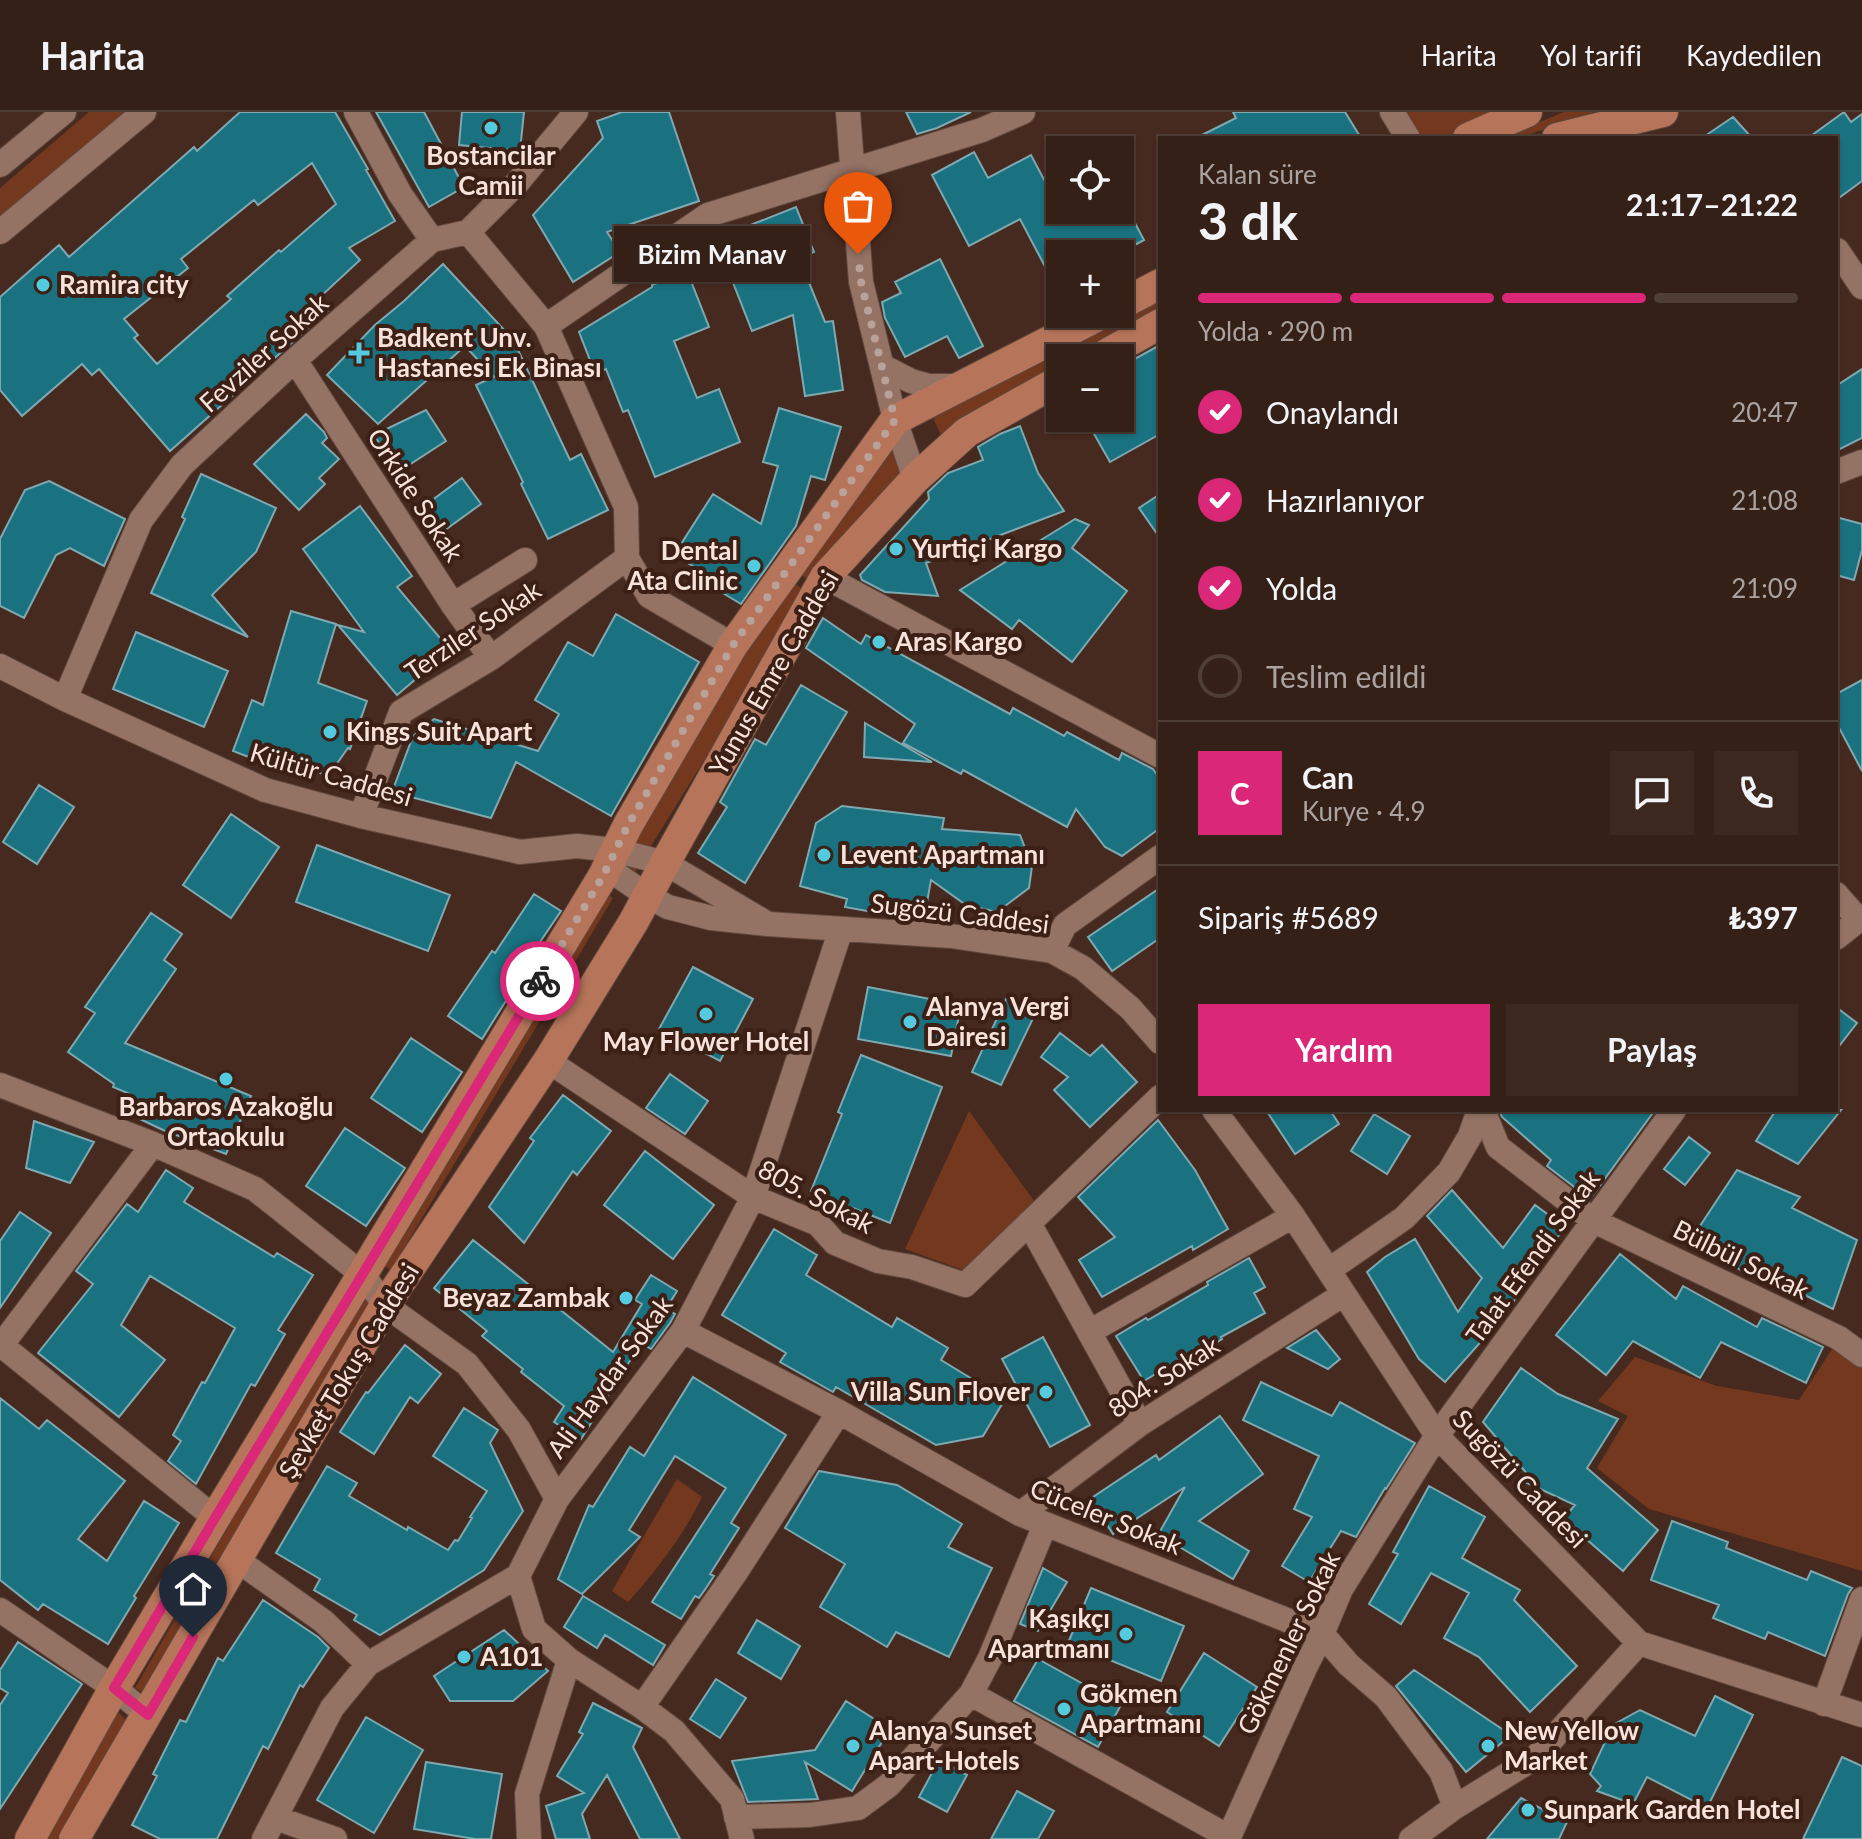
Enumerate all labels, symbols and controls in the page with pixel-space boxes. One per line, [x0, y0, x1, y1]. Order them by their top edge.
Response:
text: Harita [40, 32, 145, 78]
text: Harita [1421, 38, 1497, 72]
text: Yol tarifi [1541, 38, 1642, 72]
text: Kaydedilen [1686, 38, 1822, 72]
marker: Bostancilar Camii [482, 119, 500, 137]
map controls [1046, 136, 1134, 432]
button: locate [1046, 136, 1134, 224]
place label: Bostancilar Camii [426, 139, 556, 201]
text: Kalan süre [1198, 158, 1317, 190]
pin [824, 172, 892, 254]
icon: bag [836, 184, 880, 228]
text: 21:17–21:22 [1626, 186, 1798, 222]
text: 3 dk [1198, 189, 1298, 251]
callout: Bizim Manav [614, 226, 810, 282]
text: Bizim Manav [638, 238, 786, 270]
button: + [1046, 240, 1134, 328]
place label: Ramira city [59, 268, 189, 300]
marker: Ramira city [34, 276, 52, 294]
street label: Fevziler Sokak [192, 286, 335, 418]
text: Yolda · 290 m [1198, 315, 1353, 347]
place label: Badkent Unv. Hastanesi Ek Binası [377, 321, 602, 383]
marker: Badkent Unv. Hastanesi Ek Binası [348, 342, 370, 364]
button: − [1046, 344, 1134, 432]
icon: check [1198, 390, 1242, 434]
text: Onaylandı [1266, 394, 1399, 430]
text: 20:47 [1731, 396, 1798, 428]
street label: Orkide Sokak [361, 422, 471, 568]
icon: check [1198, 478, 1242, 522]
text: Hazırlanıyor [1266, 482, 1424, 518]
text: 21:08 [1731, 484, 1798, 516]
place label: Yurtiçi Kargo [911, 532, 1062, 564]
place label: Dental Ata Clinic [626, 534, 738, 596]
marker: Yurtiçi Kargo [887, 540, 905, 558]
marker: Dental Ata Clinic [745, 557, 763, 575]
street label: Yunus Emre Caddesi [701, 564, 845, 781]
icon: check [1198, 566, 1242, 610]
text: Yolda [1266, 570, 1337, 606]
text: 21:09 [1731, 572, 1798, 604]
street label: Terziler Sokak [398, 573, 547, 687]
place label: Aras Kargo [894, 625, 1023, 657]
marker: Aras Kargo [870, 633, 888, 651]
text: Teslim edildi [1266, 658, 1426, 694]
place label: Kings Suit Apart [346, 715, 533, 747]
marker: Kings Suit Apart [321, 723, 339, 741]
street label: Kültür Caddesi [246, 736, 416, 812]
button: chat [1610, 751, 1694, 835]
button: phone [1714, 751, 1798, 835]
text: Can [1302, 759, 1354, 795]
text: C [1230, 775, 1250, 811]
text: Kurye · 4.9 [1302, 795, 1426, 827]
place label: Levent Apartmanı [840, 838, 1045, 870]
marker: Levent Apartmanı [815, 846, 833, 864]
street label: Sugözü Caddesi [869, 886, 1051, 940]
text: Sipariş #5689 [1198, 899, 1379, 935]
text: ₺397 [1728, 899, 1798, 935]
courier [500, 941, 580, 1021]
icon: bike [518, 959, 562, 1003]
place label: Alanya Vergi Dairesi [925, 990, 1070, 1052]
button: Yardım [1198, 1004, 1490, 1096]
button: Paylaş [1506, 1004, 1798, 1096]
marker: May Flower Hotel [697, 1005, 715, 1023]
marker: Alanya Vergi Dairesi [901, 1013, 919, 1031]
place label: May Flower Hotel [603, 1025, 809, 1057]
marker: Barbaros Azakoğlu Ortaokulu [217, 1070, 235, 1088]
place label: Barbaros Azakoğlu Ortaokulu [119, 1090, 334, 1152]
street label: 805. Sokak [753, 1152, 880, 1240]
street label: Talat Efendi Sokak [1458, 1163, 1606, 1350]
street label: Bülbül Sokak [1668, 1212, 1815, 1306]
street label: Şevket Tokuş Caddesi [271, 1257, 425, 1484]
place label: Beyaz Zambak [442, 1281, 610, 1313]
street label: Ali Haydar Sokak [540, 1288, 679, 1464]
marker: Beyaz Zambak [617, 1289, 635, 1307]
street label: 804. Sokak [1102, 1328, 1226, 1424]
place label: Villa Sun Flover [850, 1375, 1030, 1407]
marker: Villa Sun Flover [1037, 1383, 1055, 1401]
street label: Sugözü Caddesi [1447, 1403, 1595, 1554]
street label: Cüceler Sokak [1026, 1471, 1188, 1561]
street label: Gökmenler Sokak [1230, 1545, 1347, 1739]
pin [159, 1555, 227, 1637]
icon: home [171, 1567, 215, 1611]
place label: Kaşıkçı Apartmanı [987, 1602, 1110, 1664]
marker: Kaşıkçı Apartmanı [1117, 1625, 1135, 1643]
place label: A101 [479, 1640, 543, 1672]
marker: A101 [455, 1648, 473, 1666]
place label: Gökmen Apartmanı [1079, 1677, 1202, 1739]
marker: Gökmen Apartmanı [1055, 1700, 1073, 1718]
place label: Alanya Sunset Apart-Hotels [868, 1714, 1032, 1776]
place label: New Yellow Market [1504, 1714, 1639, 1776]
marker: Alanya Sunset Apart-Hotels [844, 1737, 862, 1755]
marker: New Yellow Market [1479, 1737, 1497, 1755]
place label: Sunpark Garden Hotel [1544, 1793, 1800, 1825]
marker: Sunpark Garden Hotel [1519, 1801, 1537, 1819]

